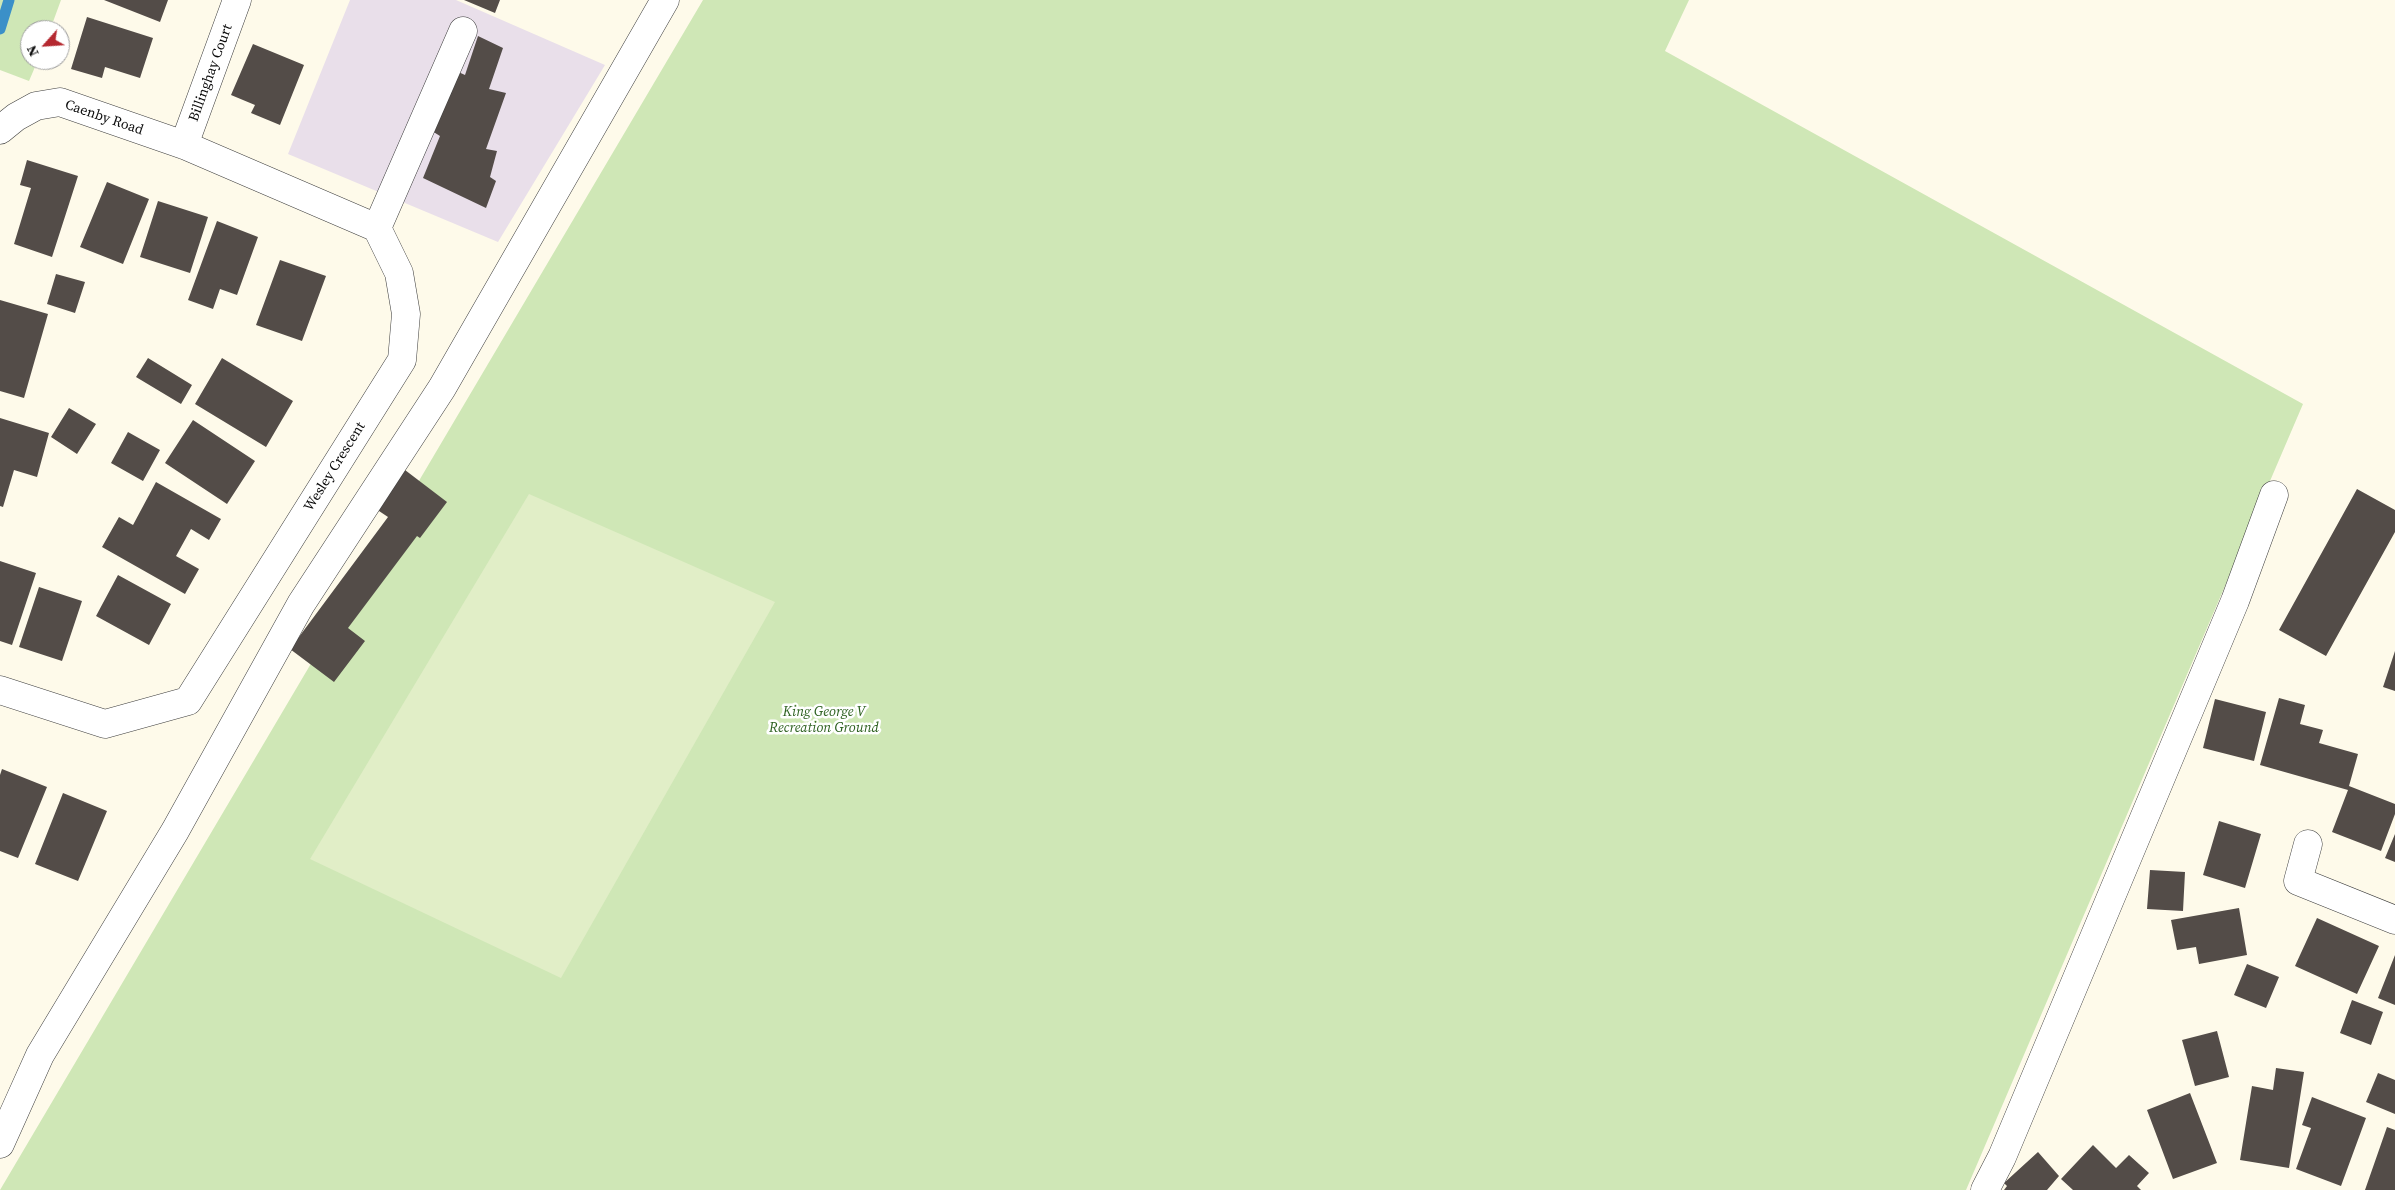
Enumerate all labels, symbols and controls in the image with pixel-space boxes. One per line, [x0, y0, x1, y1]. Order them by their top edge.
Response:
north arrow [20, 20, 70, 70]
street label: Billinghay Court [186, 22, 236, 124]
text: N [21, 42, 44, 60]
street label: Caenby Road [63, 97, 145, 139]
street label: Wesley Crescent [301, 419, 369, 515]
park label: King George V Recreation Ground [769, 704, 879, 736]

